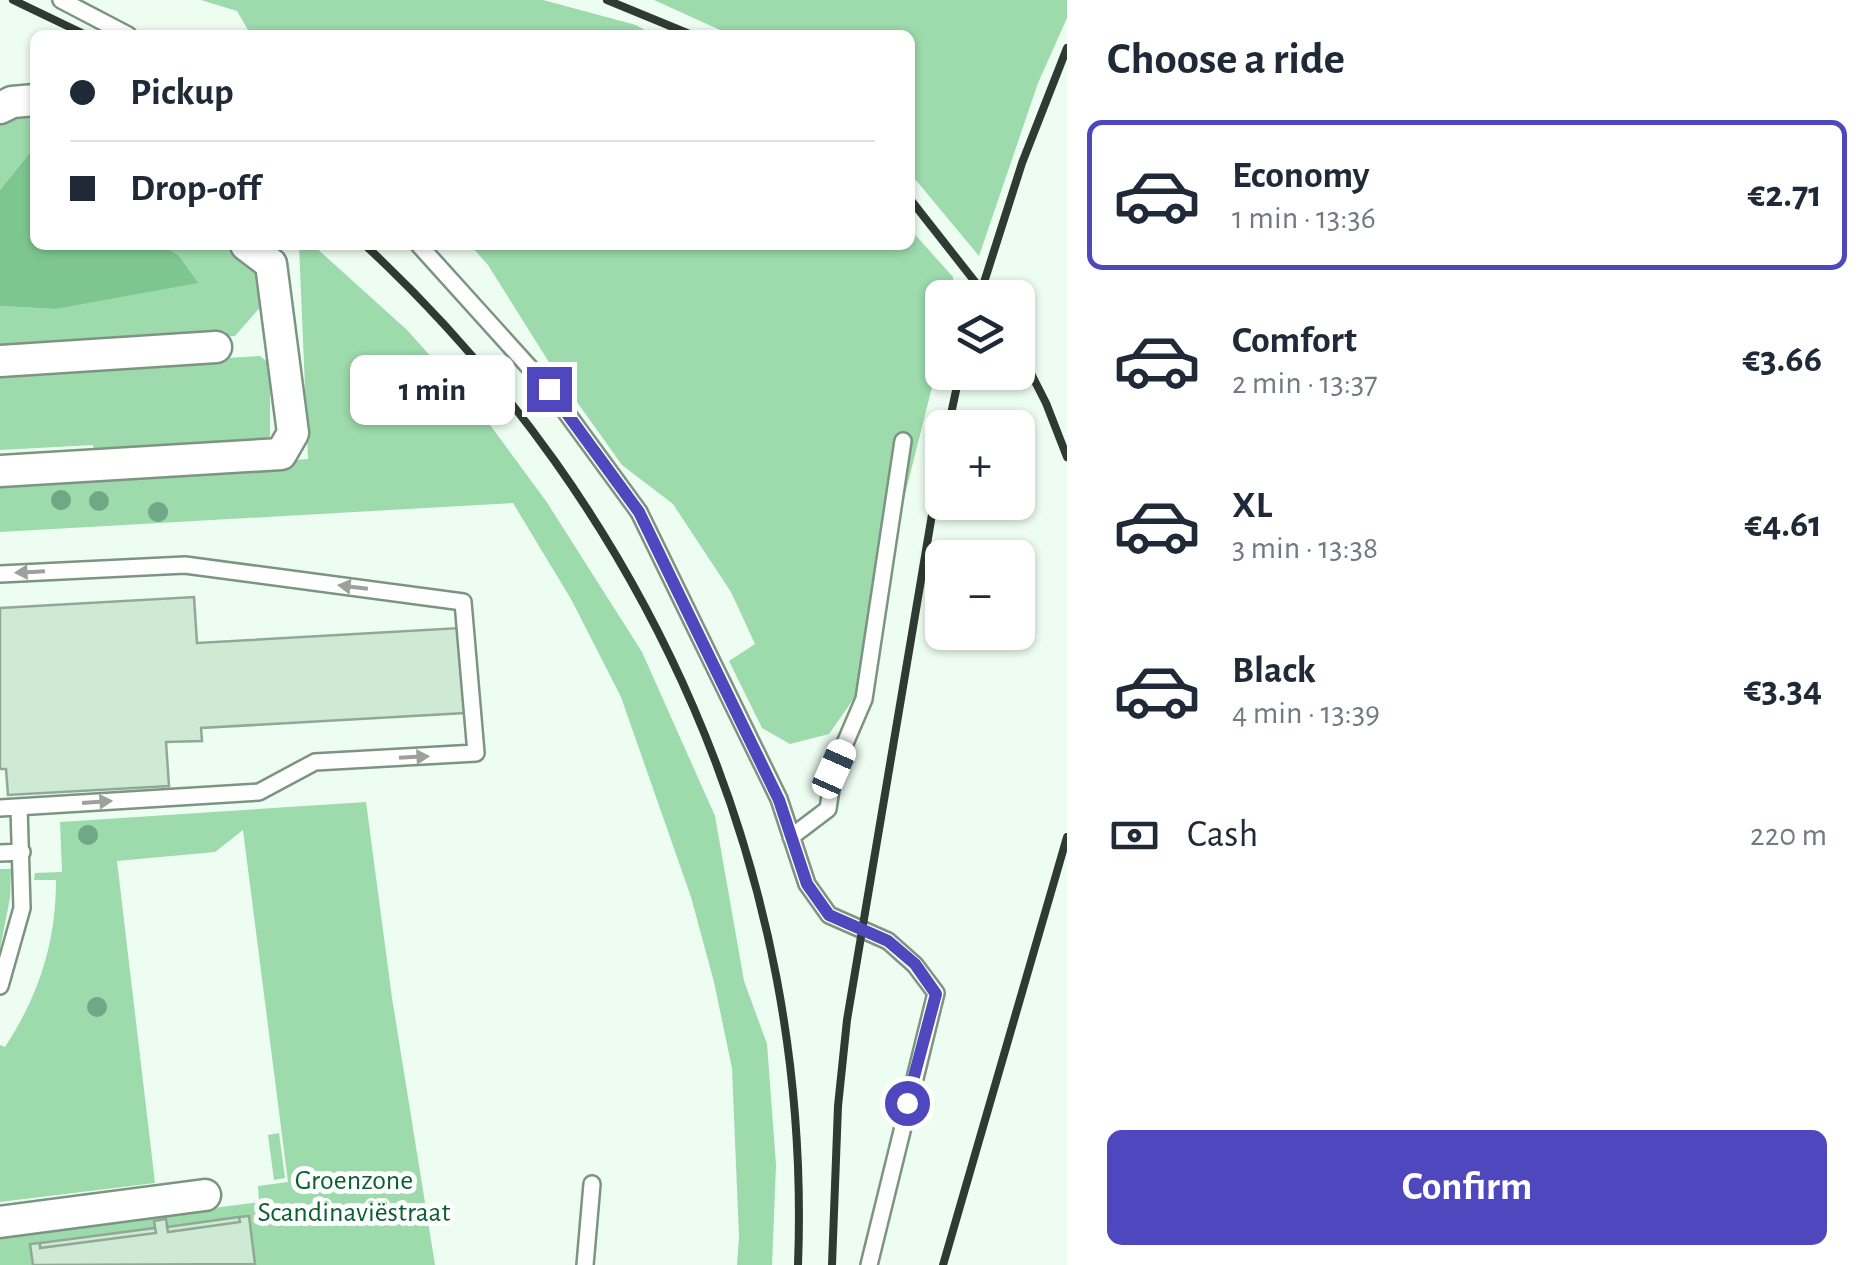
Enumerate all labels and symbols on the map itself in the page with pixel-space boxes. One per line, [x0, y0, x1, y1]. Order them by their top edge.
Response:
callout: 1 min [349, 354, 514, 424]
route end [527, 367, 572, 412]
one-way arrow [13, 565, 45, 581]
one-way arrow [337, 579, 368, 595]
car [808, 735, 860, 803]
one-way arrow [399, 749, 431, 765]
one-way arrow [82, 794, 114, 810]
route start [885, 1081, 930, 1126]
park label: Groenzone Scandinaviëstraat [258, 1167, 451, 1227]

